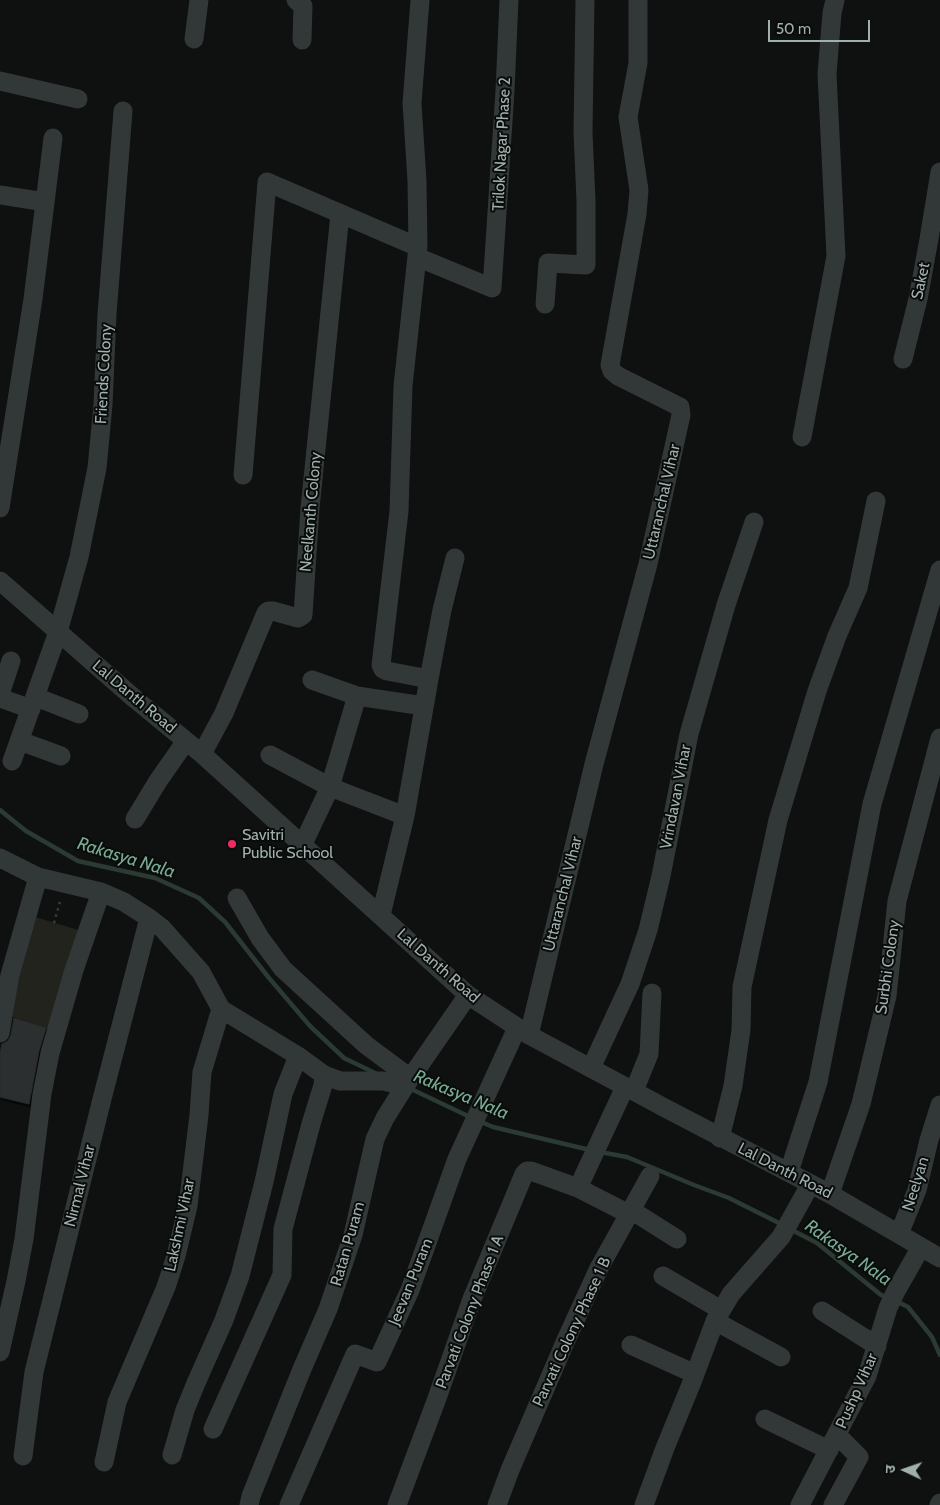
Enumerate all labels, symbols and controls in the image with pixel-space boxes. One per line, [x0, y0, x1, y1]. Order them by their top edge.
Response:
scale bar [770, 10, 872, 42]
text: 50 m [776, 20, 811, 38]
street label: Trilok Nagar Phase 2 [489, 77, 515, 211]
street label: Saket [908, 261, 934, 301]
street label: Friends Colony [92, 324, 116, 424]
street label: Uttaranchal Vihar [639, 442, 685, 562]
street label: Neelkanth Colony [296, 451, 326, 573]
street label: Lal Danth Road [88, 656, 180, 738]
street label: Vrindavan Vihar [656, 743, 696, 851]
place label: Savitri Public School [242, 825, 333, 863]
water label: Rakasya Nala [75, 833, 177, 883]
street label: Uttaranchal Vihar [539, 835, 587, 953]
marker: Savitri Public School [226, 838, 238, 850]
street label: Surbhi Colony [872, 919, 904, 1015]
street label: Lal Danth Road [393, 925, 483, 1007]
water label: Rakasya Nala [410, 1065, 512, 1125]
street label: Lal Danth Road [735, 1139, 835, 1203]
street label: Nirmal Vihar [61, 1143, 99, 1229]
street label: Neelyan [899, 1155, 933, 1213]
street label: Lakshmi Vihar [161, 1177, 199, 1273]
street label: Ratan Puram [327, 1200, 369, 1288]
water label: Rakasya Nala [800, 1215, 896, 1291]
street label: Parvati Colony Phase 1 A [432, 1232, 508, 1392]
street label: Jeevan Puram [385, 1236, 437, 1328]
street label: Parvati Colony Phase 1 B [529, 1254, 615, 1410]
street label: Pushp Vihar [832, 1350, 882, 1432]
north arrow [880, 1445, 930, 1495]
text: उ [881, 1465, 899, 1474]

